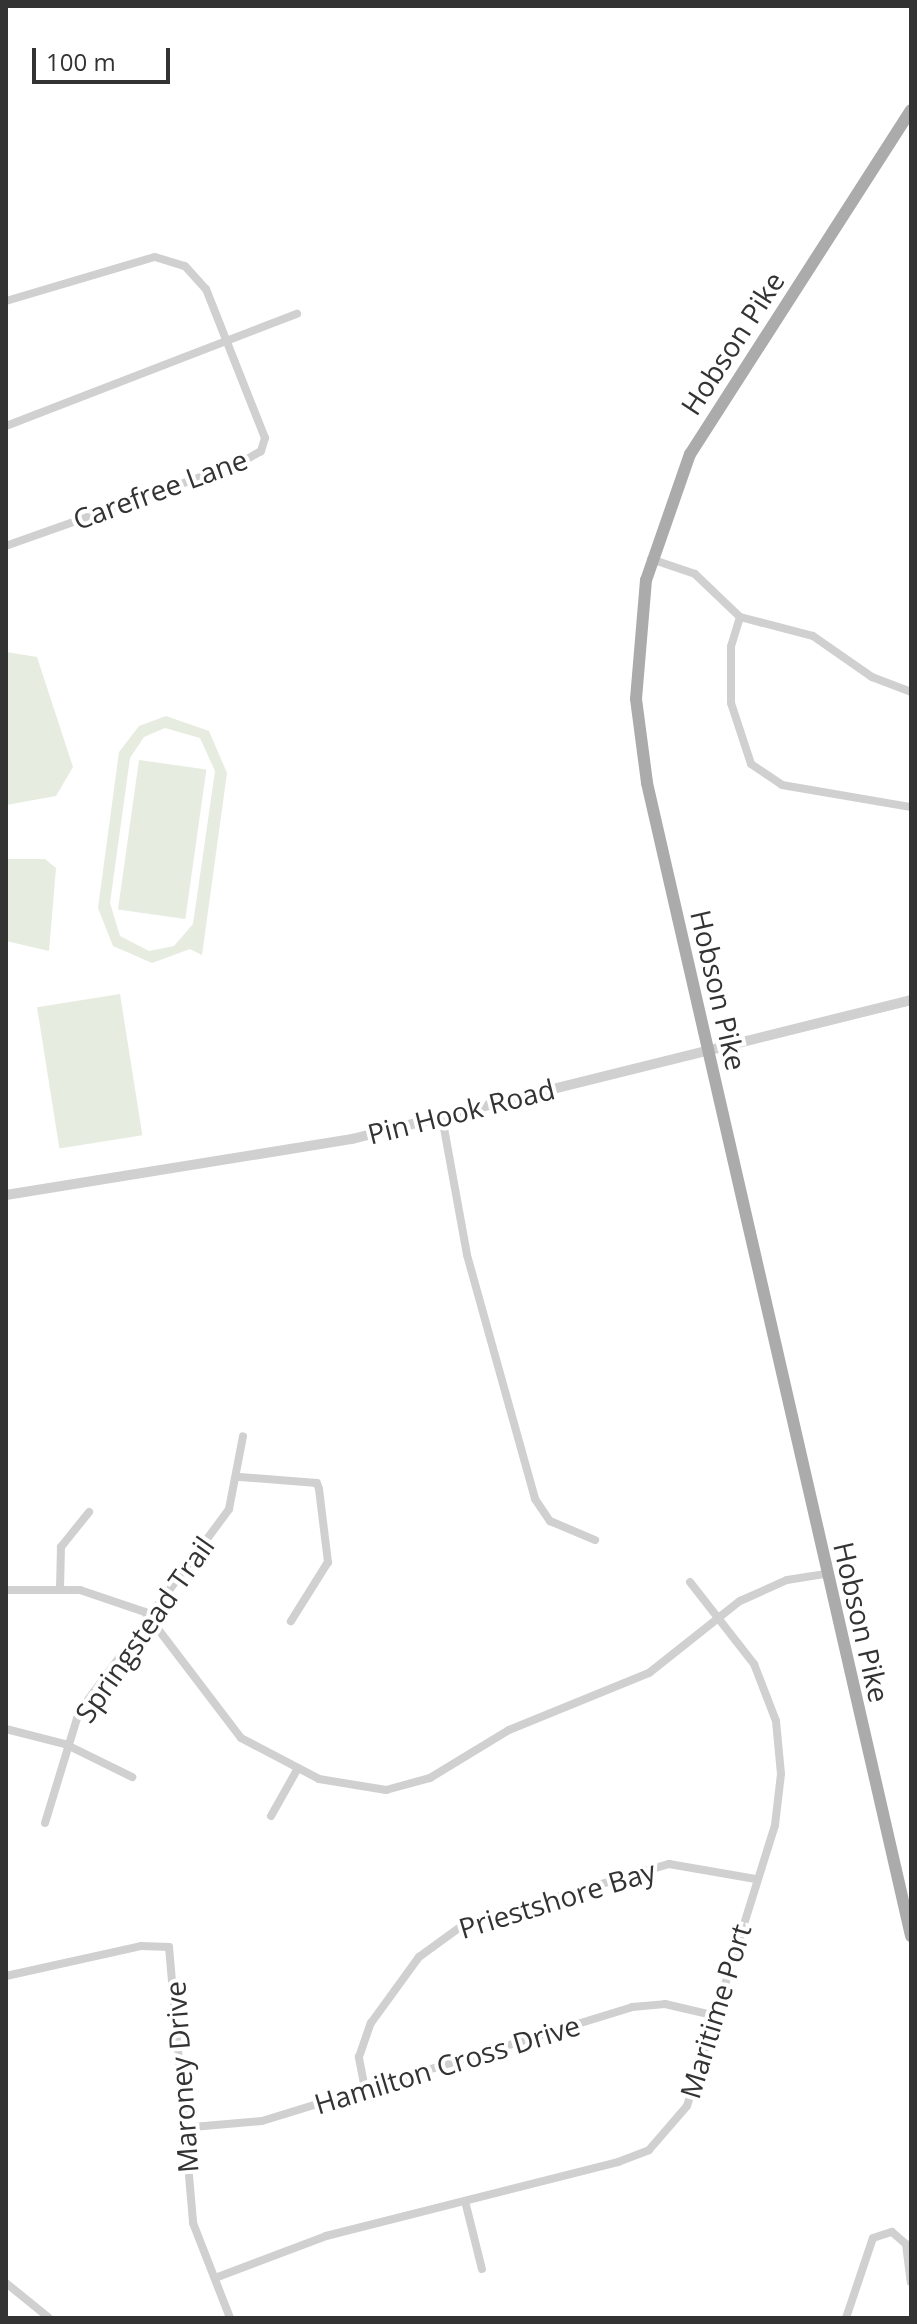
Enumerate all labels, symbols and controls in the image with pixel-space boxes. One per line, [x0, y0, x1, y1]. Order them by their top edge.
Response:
scale bar [36, 32, 174, 82]
text: 100 m [46, 45, 116, 78]
street label: Hobson Pike [673, 265, 791, 421]
street label: Carefree Lane [68, 442, 252, 536]
street label: Hobson Pike [684, 907, 754, 1073]
street label: Pin Hook Road [364, 1072, 558, 1150]
street label: Springstead Trail [67, 1530, 221, 1728]
street label: Hobson Pike [827, 1539, 897, 1705]
street label: Priestshore Bay [455, 1853, 659, 1945]
street label: Maritime Port [673, 1920, 757, 2102]
street label: Maroney Drive [158, 1980, 204, 2174]
street label: Hamilton Cross Drive [310, 2008, 584, 2120]

